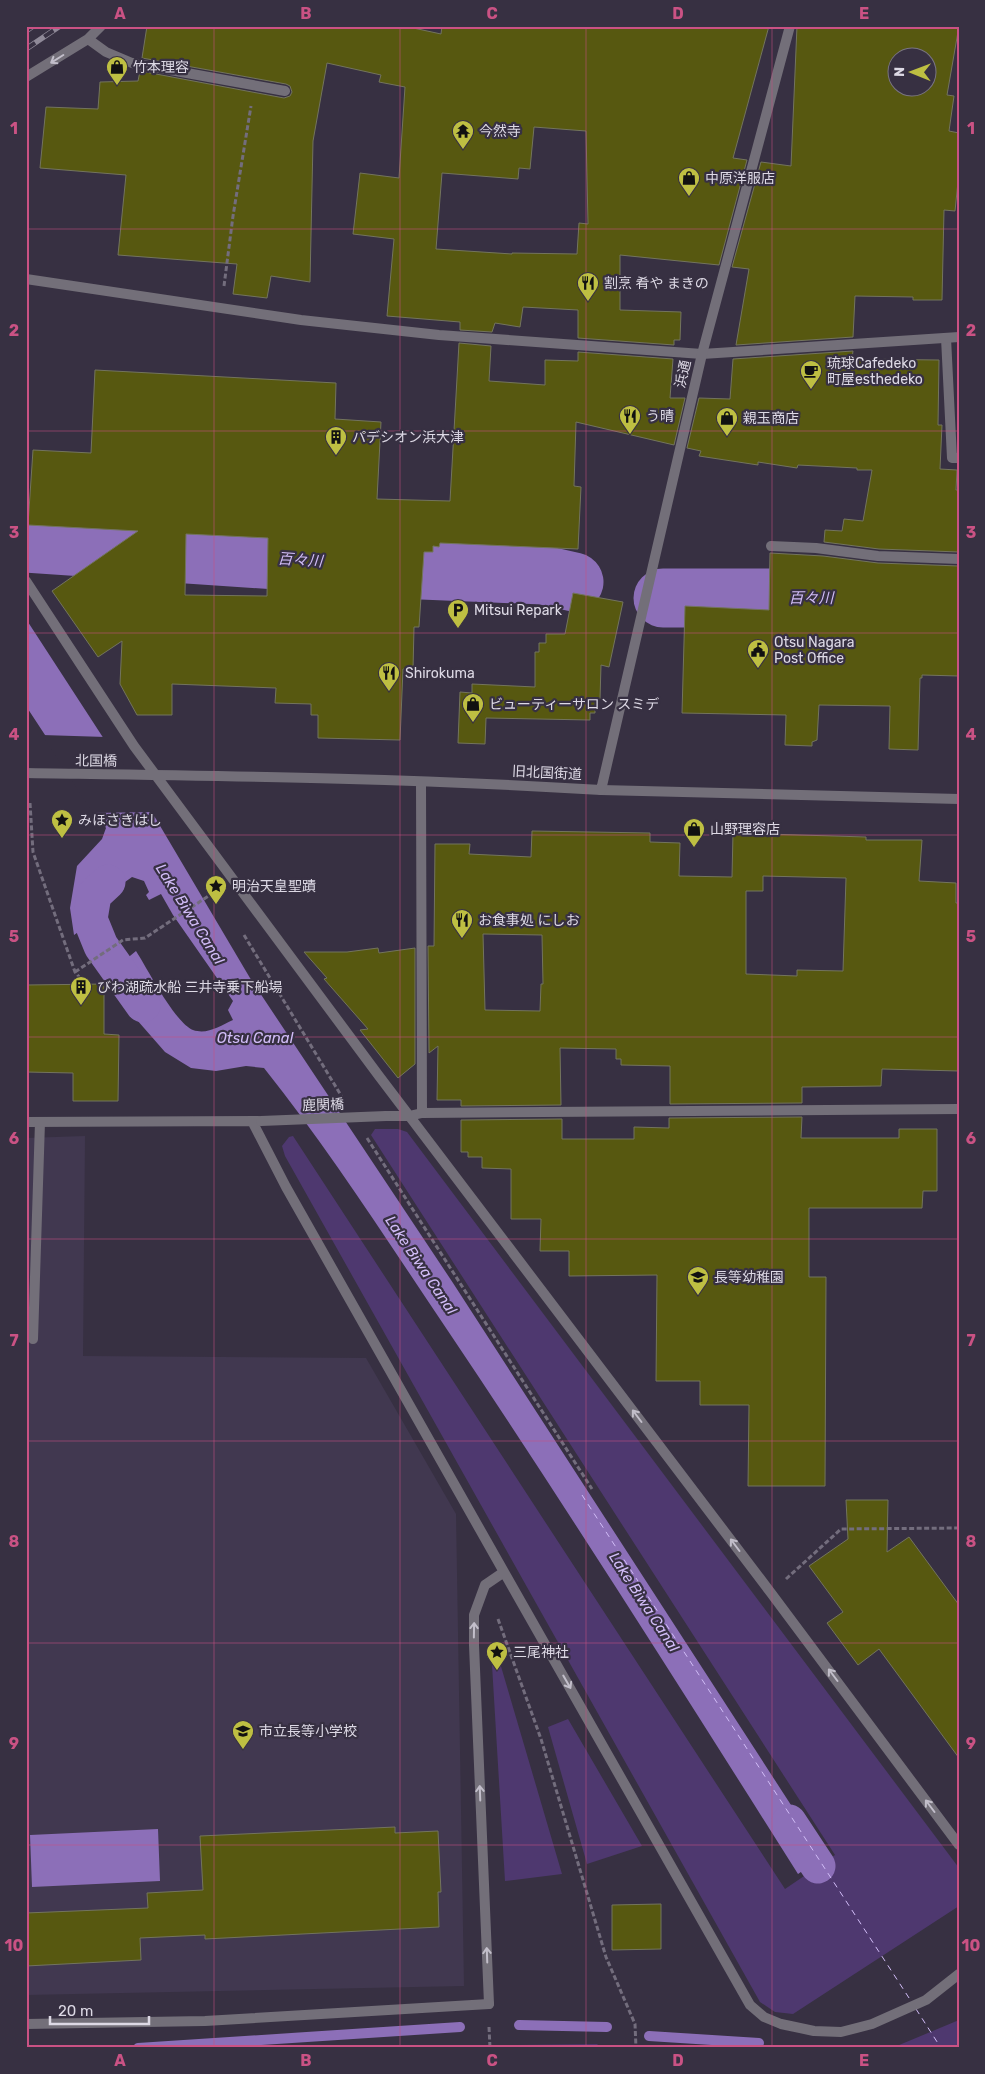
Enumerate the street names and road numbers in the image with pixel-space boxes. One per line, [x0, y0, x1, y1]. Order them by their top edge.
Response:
street label: 浜通 [672, 358, 694, 390]
street label: 北国橋 [75, 752, 117, 770]
street label: 旧北国街道 [512, 763, 582, 783]
street label: 鹿関橋 [302, 1096, 344, 1114]

